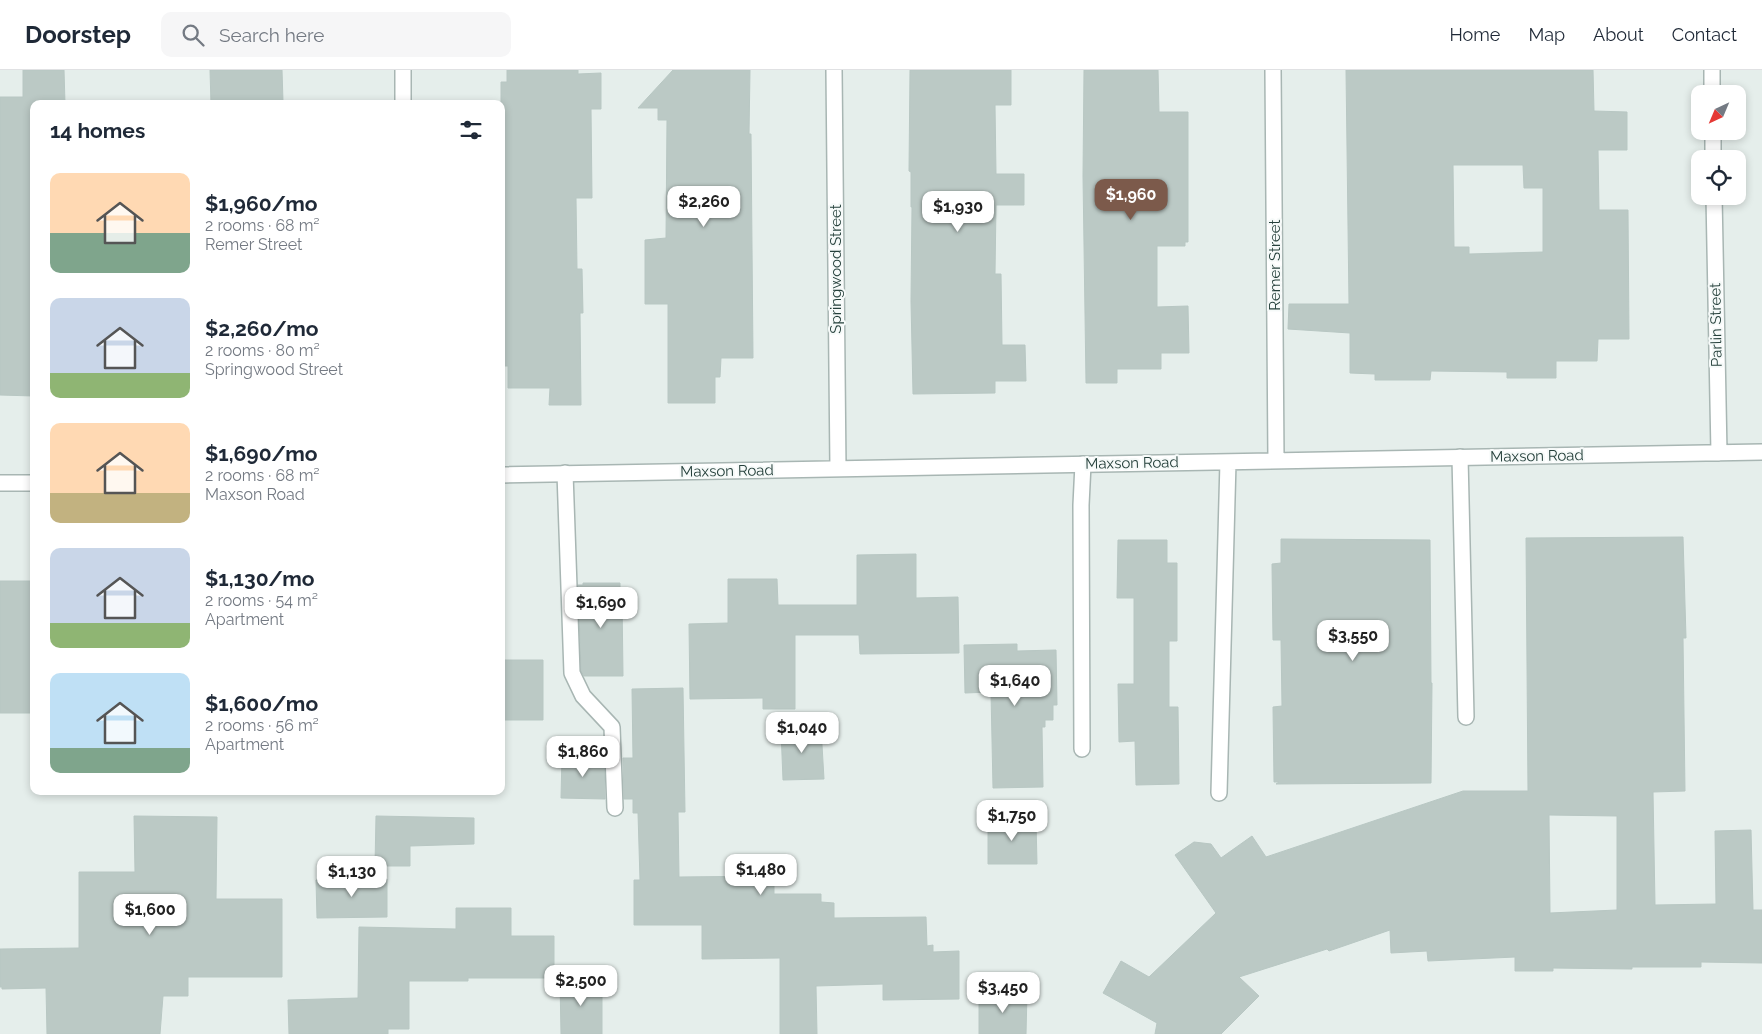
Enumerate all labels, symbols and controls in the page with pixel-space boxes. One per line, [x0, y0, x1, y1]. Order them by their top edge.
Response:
search box [161, 12, 511, 57]
text: Doorstep [25, 20, 131, 49]
icon: search [179, 21, 207, 49]
text: Search here [219, 24, 325, 46]
text: Home [1449, 24, 1500, 45]
text: Map [1528, 24, 1565, 45]
text: About [1593, 24, 1644, 45]
text: Contact [1672, 24, 1737, 45]
north arrow [1691, 85, 1746, 140]
map controls [1691, 85, 1746, 205]
icon: filters [457, 116, 485, 144]
text: 14 homes [50, 118, 145, 143]
button: locate [1691, 150, 1746, 205]
pin: $1,960 [1090, 178, 1172, 221]
text: $1,960 [1106, 185, 1156, 204]
pin: $2,260 [663, 186, 745, 228]
pin: $1,930 [917, 190, 999, 233]
text: $1,960/mo [205, 191, 318, 216]
text: $2,260 [678, 192, 730, 211]
icon: home [90, 193, 150, 253]
text: $1,930 [933, 197, 983, 216]
street label: Springwood Street [827, 204, 845, 334]
text: 2 rooms · 68 m² [205, 216, 320, 235]
street label: Remer Street [1266, 219, 1284, 311]
text: Remer Street [205, 235, 302, 254]
street label: Parlin Street [1706, 283, 1726, 367]
text: $2,260/mo [205, 316, 319, 341]
icon: home [90, 318, 150, 378]
text: 2 rooms · 80 m² [205, 341, 320, 360]
text: Springwood Street [205, 360, 343, 379]
text: $1,690/mo [205, 441, 318, 466]
icon: home [90, 443, 150, 503]
street label: Maxson Road [1490, 446, 1584, 466]
street label: Maxson Road [1085, 453, 1179, 473]
street label: Maxson Road [680, 461, 774, 481]
text: 2 rooms · 68 m² [205, 466, 320, 485]
text: Maxson Road [205, 485, 305, 504]
text: $1,130/mo [205, 566, 315, 591]
icon: home [90, 568, 150, 628]
pin: $1,690 [560, 586, 642, 629]
text: 2 rooms · 54 m² [205, 591, 318, 610]
text: $1,690 [576, 593, 626, 612]
text: Apartment [205, 610, 284, 629]
pin: $3,550 [1312, 620, 1394, 662]
text: $3,550 [1328, 626, 1378, 645]
pin: $1,640 [974, 664, 1056, 707]
text: $1,640 [990, 671, 1040, 690]
text: $1,600/mo [205, 691, 318, 716]
icon: home [90, 693, 150, 753]
pin: $1,040 [761, 712, 843, 754]
text: 2 rooms · 56 m² [205, 716, 319, 735]
text: $1,040 [777, 718, 827, 737]
text: Apartment [205, 735, 284, 754]
pin: $1,860 [542, 736, 624, 778]
text: $1,860 [558, 742, 608, 761]
pin: $1,750 [971, 800, 1053, 842]
text: $1,750 [988, 806, 1036, 825]
pin: $1,480 [720, 854, 802, 896]
pin: $1,130 [311, 856, 393, 898]
text: $1,480 [736, 860, 786, 879]
text: $1,130 [328, 862, 376, 881]
pin: $1,600 [109, 894, 191, 936]
text: $1,600 [124, 900, 176, 919]
pin: $2,500 [540, 964, 622, 1007]
text: $2,500 [555, 971, 607, 990]
pin: $3,450 [962, 972, 1044, 1014]
text: $3,450 [978, 978, 1028, 997]

